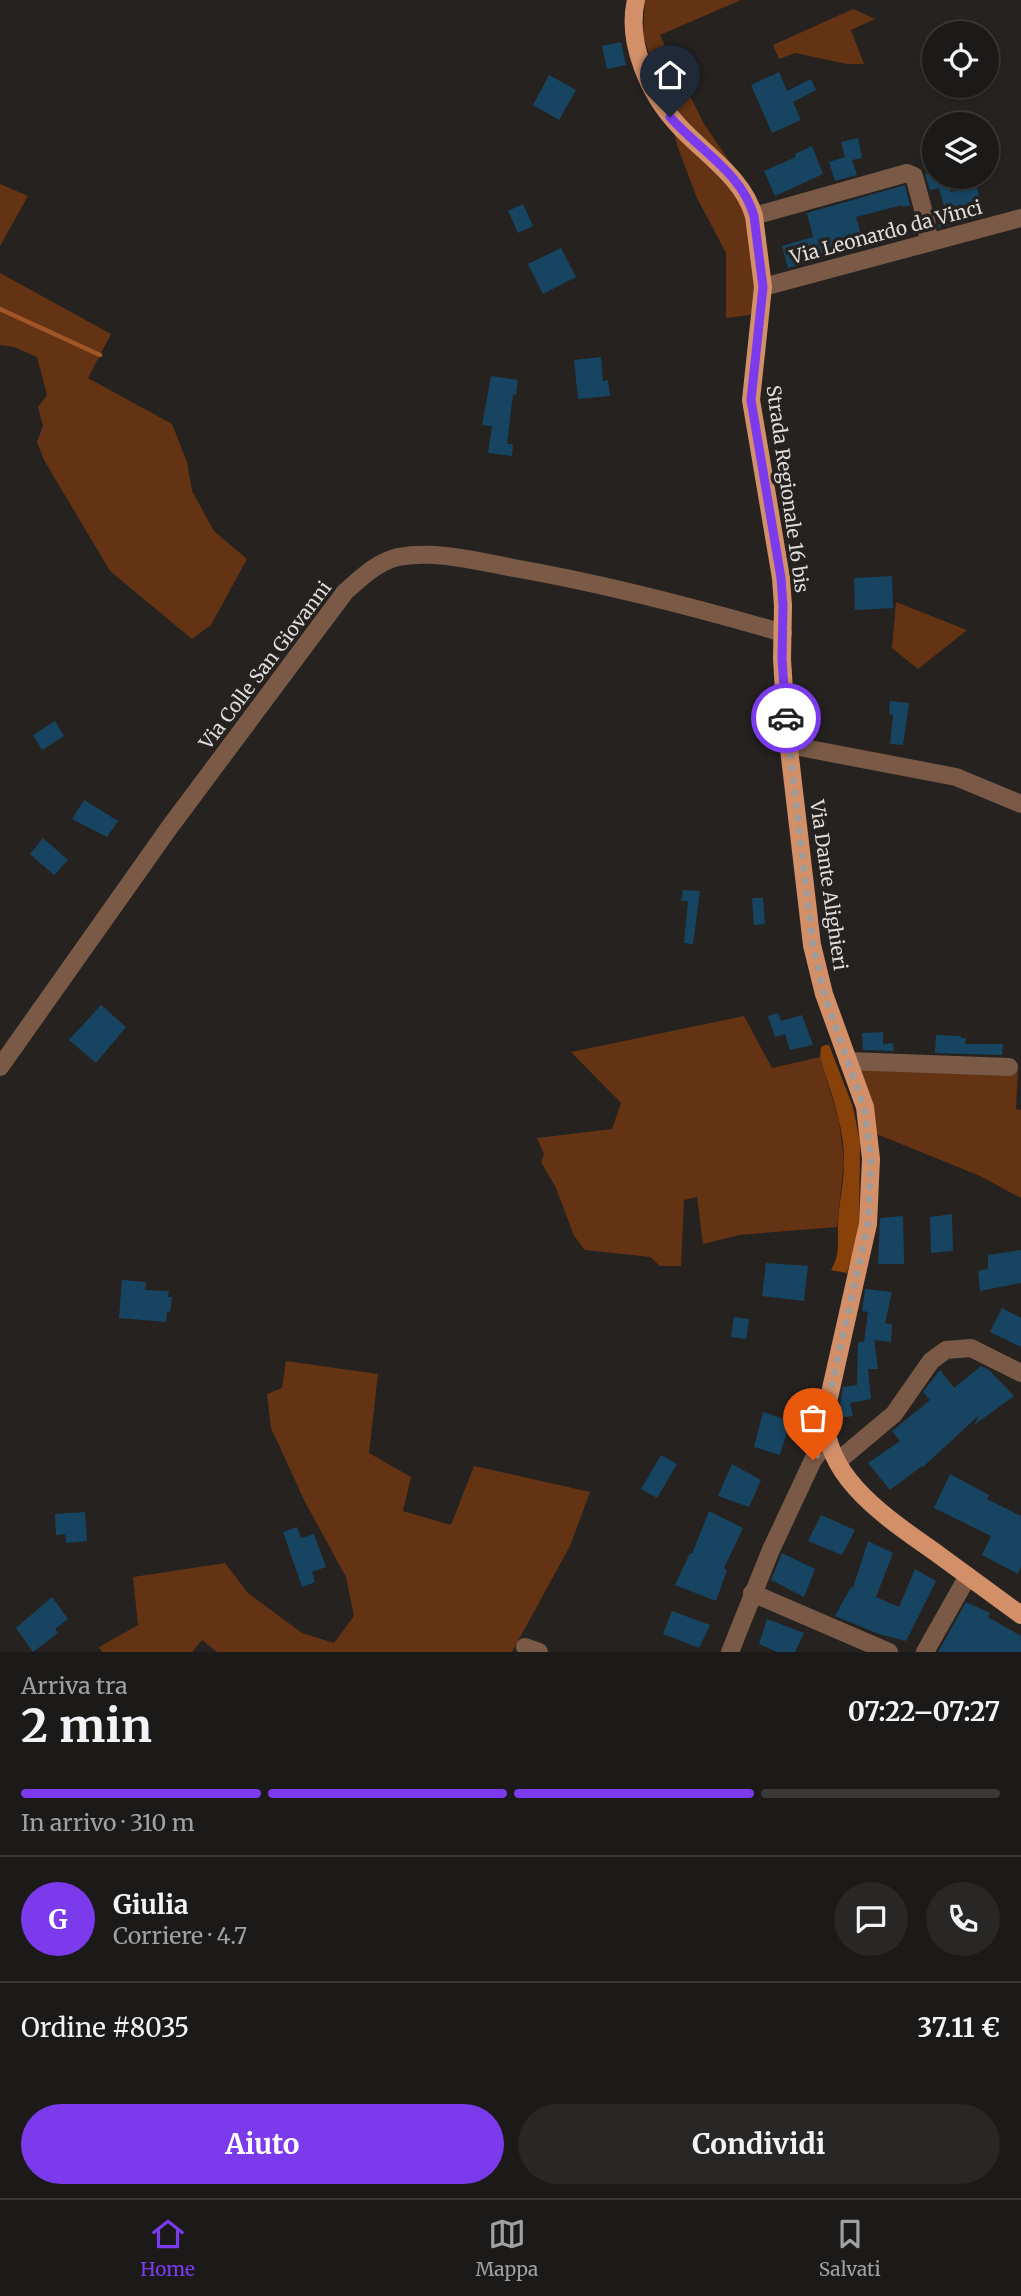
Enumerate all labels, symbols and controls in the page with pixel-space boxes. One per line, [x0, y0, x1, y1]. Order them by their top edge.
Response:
map controls [922, 21, 999, 189]
button: locate [922, 21, 999, 98]
pin [640, 45, 700, 117]
icon: home [651, 56, 689, 94]
button: layers [922, 112, 999, 189]
street label: Via Leonardo da Vinci [786, 195, 985, 269]
street label: Strada Regionale 16 bis [762, 384, 814, 594]
street label: Via Colle San Giovanni [193, 576, 336, 755]
courier [751, 683, 821, 753]
icon: car [767, 699, 805, 737]
street label: Via Dante Alighieri [805, 797, 853, 972]
pin [783, 1388, 843, 1460]
icon: bag [794, 1399, 832, 1437]
text: Arriva tra [21, 1671, 127, 1700]
text: 07:22–07:27 [848, 1695, 1000, 1728]
text: 2 min [21, 1697, 152, 1755]
text: In arrivo · 310 m [21, 1808, 195, 1837]
button: chat [834, 1882, 908, 1956]
button: phone [926, 1882, 1000, 1956]
text: Giulia [113, 1888, 189, 1921]
text: G [49, 1903, 67, 1936]
text: Corriere · 4.7 [113, 1921, 247, 1950]
text: Ordine #8035 [21, 2011, 189, 2044]
text: 37.11 € [918, 2011, 1000, 2044]
button: Aiuto [21, 2104, 504, 2184]
button: Condividi [518, 2104, 1000, 2184]
tab: Home [140, 2215, 195, 2281]
tab: Mappa [476, 2215, 538, 2281]
tab: Salvati [819, 2215, 881, 2281]

